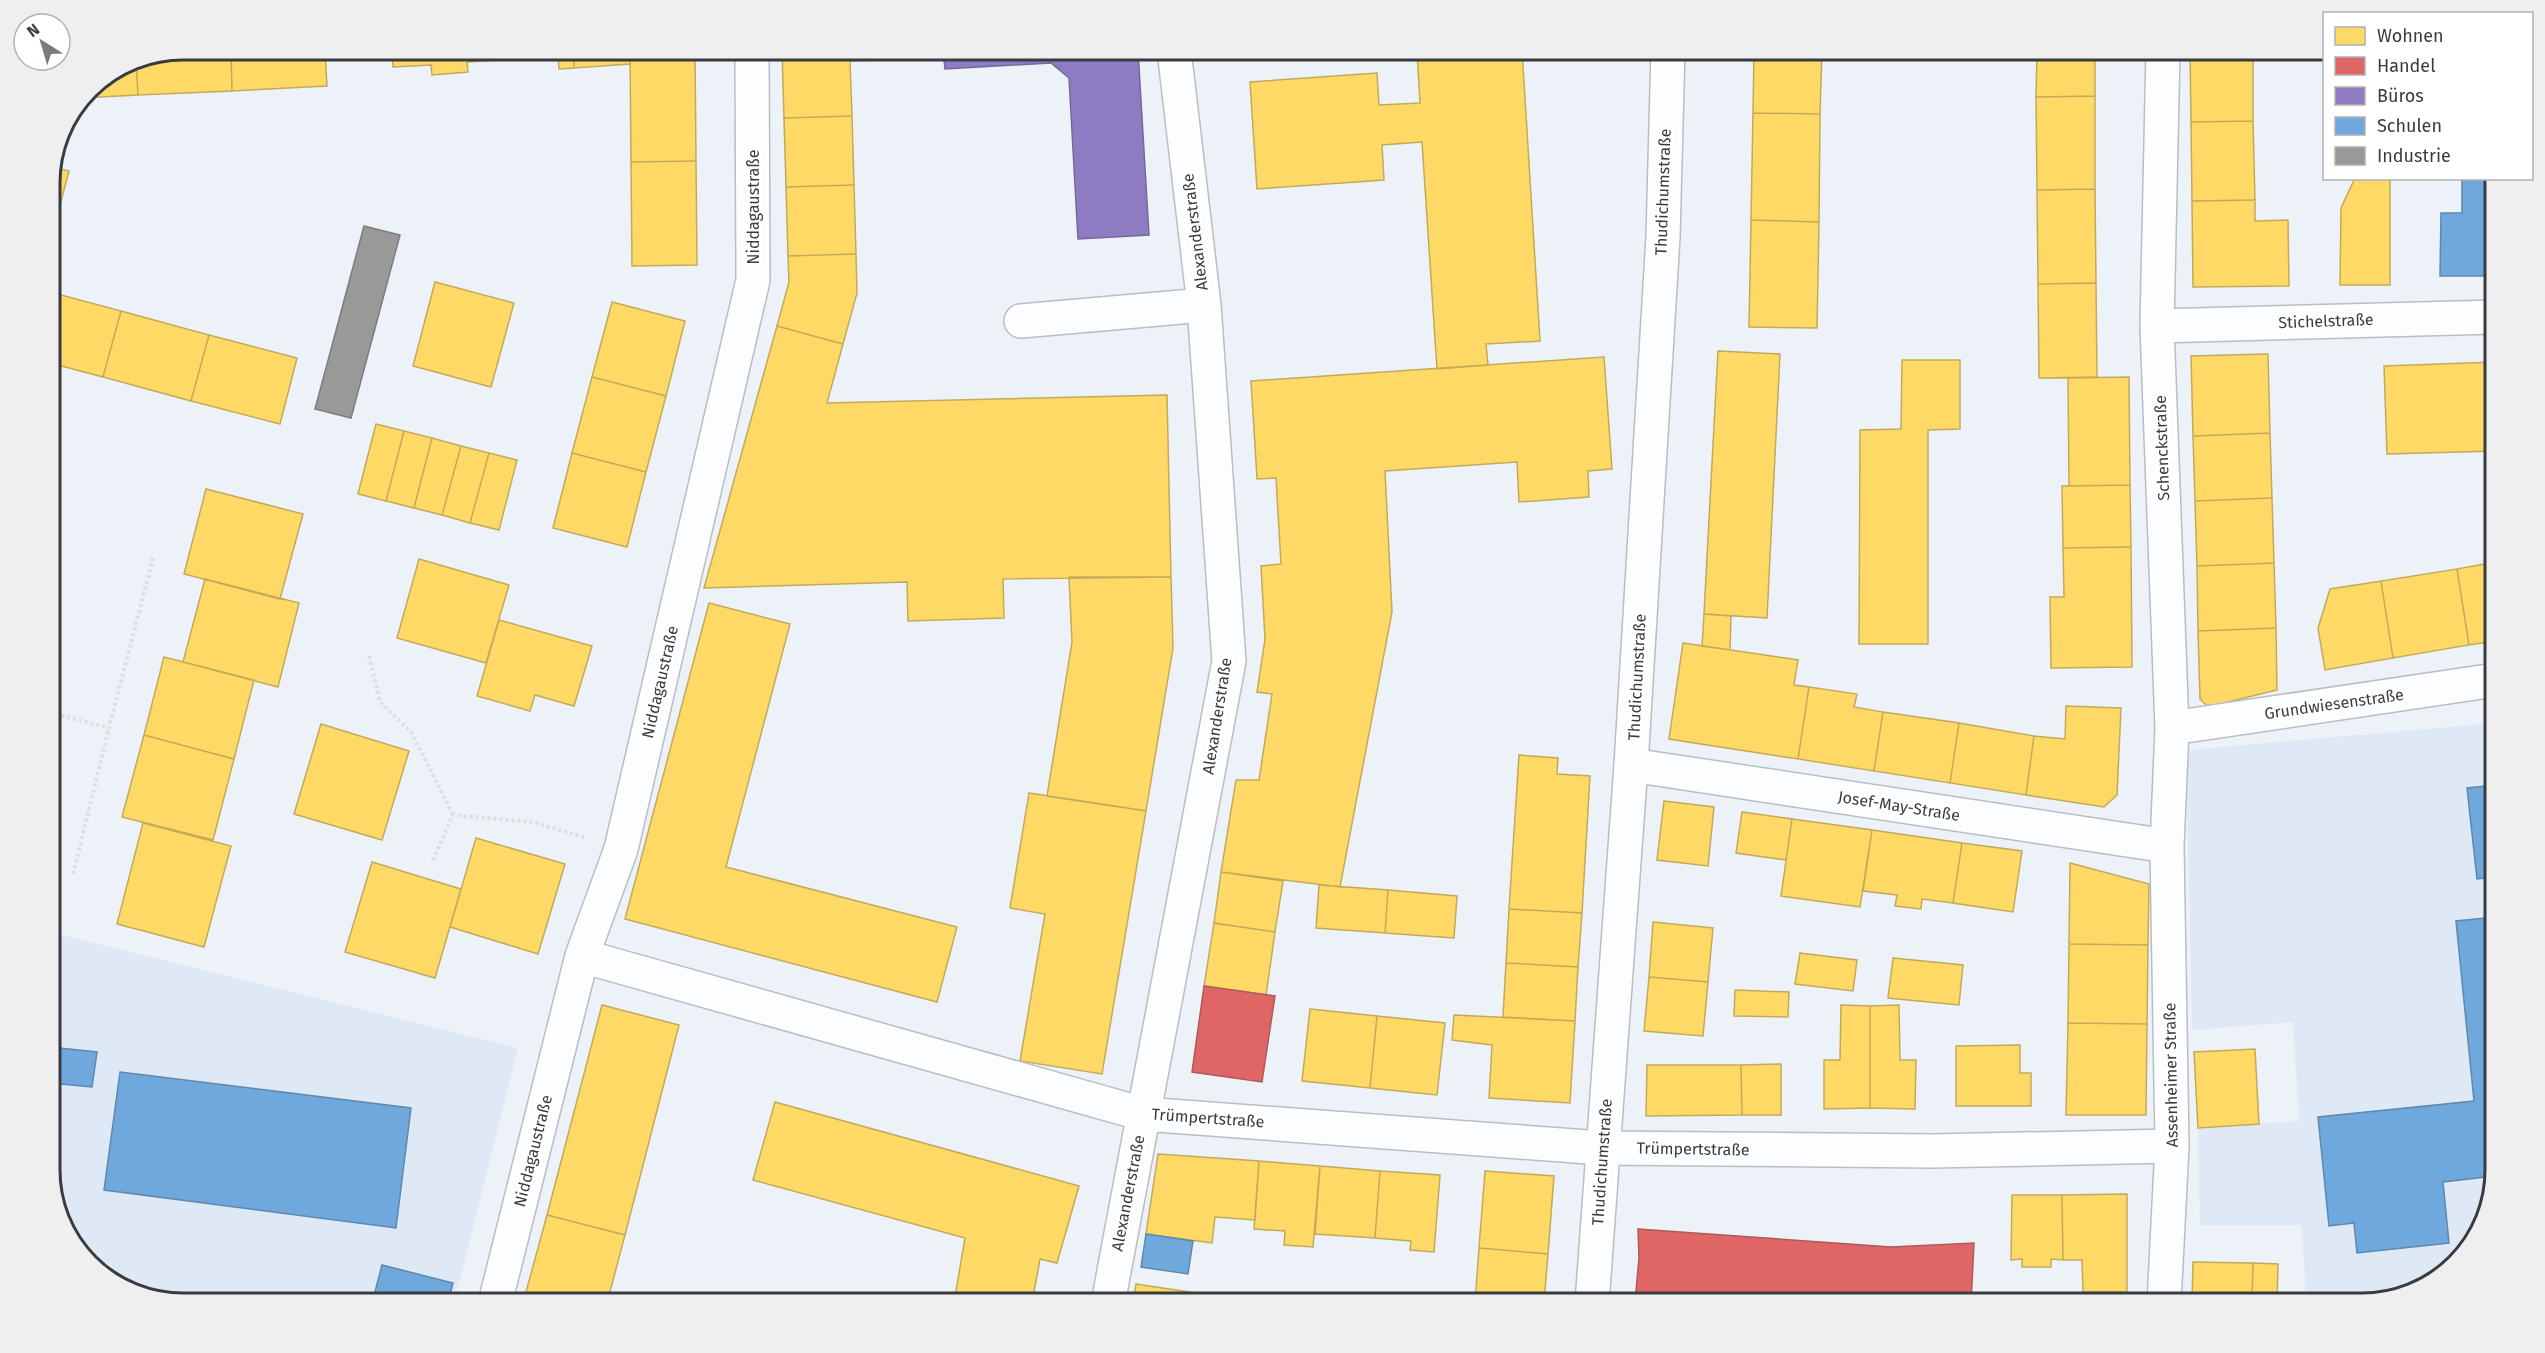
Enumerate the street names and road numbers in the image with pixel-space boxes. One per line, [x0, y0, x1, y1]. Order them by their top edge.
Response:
street label: Thudichumstraße [1651, 128, 1675, 256]
street label: Niddagaustraße [744, 150, 763, 264]
street label: Alexanderstraße [1178, 172, 1212, 292]
street label: Stichelstraße [2278, 310, 2374, 332]
street label: Schenckstraße [2151, 395, 2173, 501]
street label: Thudichumstraße [1624, 613, 1650, 741]
street label: Niddagaustraße [638, 624, 682, 740]
street label: Alexanderstraße [1198, 656, 1236, 776]
street label: Grundwiesenstraße [2263, 685, 2405, 723]
street label: Josef-May-Straße [1837, 787, 1961, 825]
street label: Assenheimer Straße [2160, 1003, 2182, 1147]
street label: Niddagaustraße [510, 1093, 556, 1209]
street label: Thudichumstraße [1588, 1098, 1616, 1226]
street label: Trümpertstraße [1151, 1105, 1265, 1131]
street label: Alexanderstraße [1107, 1133, 1149, 1253]
street label: Trümpertstraße [1636, 1139, 1750, 1159]

